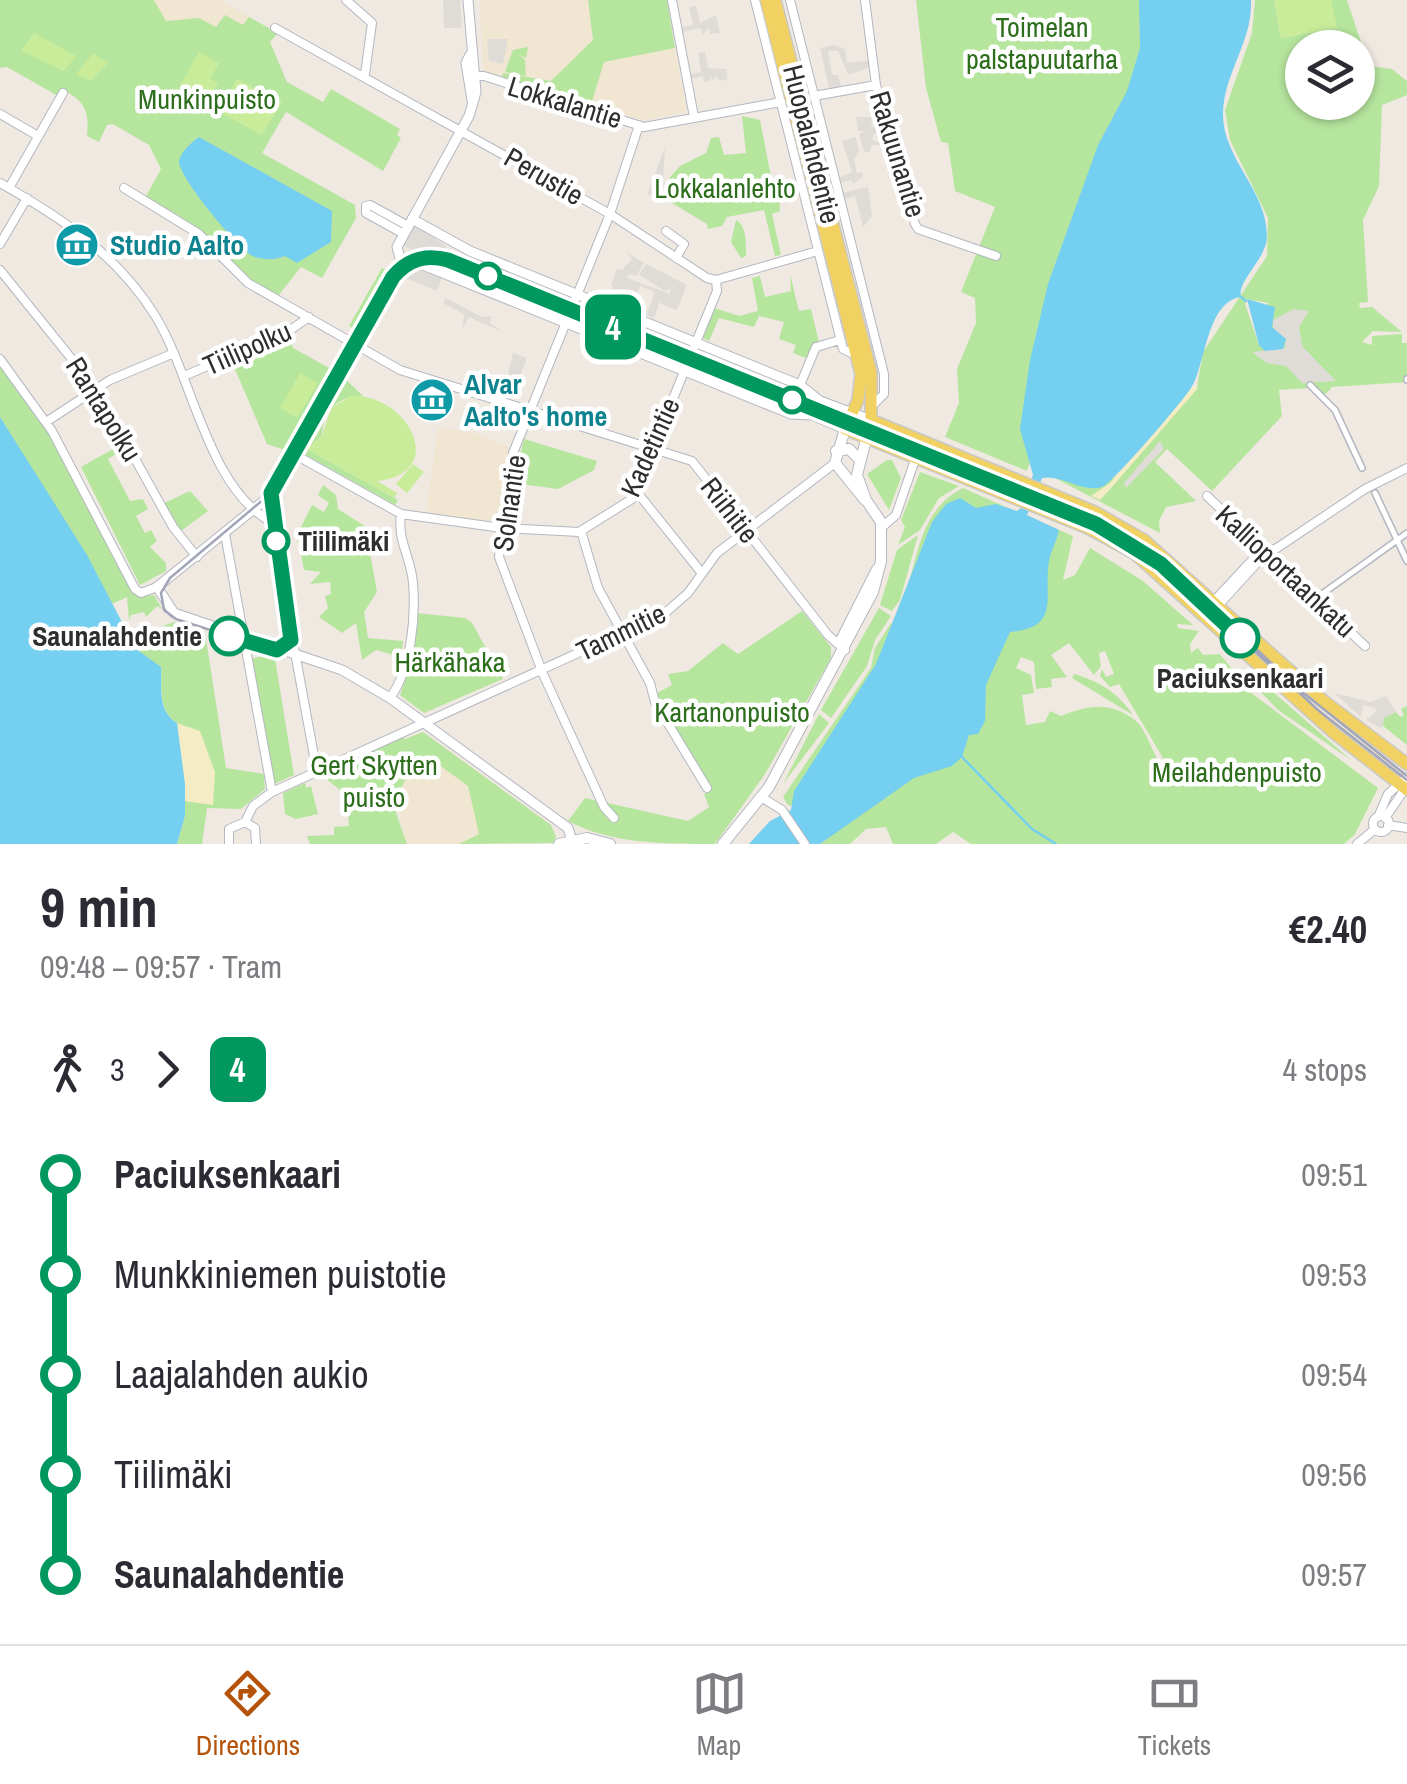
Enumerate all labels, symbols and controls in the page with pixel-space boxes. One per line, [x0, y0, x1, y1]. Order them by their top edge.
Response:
park label: Toimelan palstapuutarha [966, 8, 1118, 78]
map controls [1285, 30, 1375, 120]
button: layers [1285, 30, 1375, 120]
street label: Huopalahdentie [774, 61, 850, 227]
street label: Lokkalantie [503, 67, 627, 137]
park label: Munkinpuisto [138, 80, 276, 118]
street label: Rakuunantie [861, 86, 935, 222]
street label: Perustie [497, 138, 591, 214]
park label: Lokkalanlehto [654, 169, 796, 207]
museum icon: Studio Aalto [54, 222, 100, 268]
place label: Studio Aalto [110, 226, 244, 264]
unlabelled marker [475, 263, 501, 289]
line badge: 4 [580, 294, 646, 360]
text: 4 [605, 304, 621, 351]
street label: Tiilipolku [197, 312, 297, 384]
street label: Rantapolku [57, 350, 151, 468]
place label: Alvar Aalto's home [464, 365, 607, 435]
museum icon: Alvar Aalto's home [409, 377, 455, 423]
unlabelled marker [779, 387, 805, 413]
street label: Kadetintie [611, 391, 689, 503]
street label: Solnantie [483, 452, 535, 554]
street label: Riihitie [692, 469, 768, 551]
street label: Kallioportaankatu [1208, 496, 1364, 646]
place label: Tiilimäki [298, 522, 390, 560]
marker: Tiilimäki [263, 528, 289, 554]
street label: Tammitie [570, 594, 672, 670]
place label: Saunalahdentie [32, 617, 202, 655]
marker: Saunalahdentie [210, 617, 248, 655]
marker: Paciuksenkaari [1221, 619, 1259, 657]
park label: Härkähaka [394, 643, 506, 681]
place label: Paciuksenkaari [1156, 659, 1324, 697]
park label: Kartanonpuisto [654, 693, 810, 731]
park label: Gert Skytten puisto [310, 746, 438, 816]
park label: Meilahdenpuisto [1152, 753, 1322, 791]
text: 9 min [40, 870, 158, 944]
text: €2.40 [1289, 904, 1367, 955]
text: 09:48 – 09:57 · Tram [40, 945, 282, 988]
icon: walk [40, 1042, 95, 1097]
icon: forward [140, 1042, 195, 1097]
text: 4 [230, 1046, 246, 1093]
text: 3 [110, 1048, 125, 1091]
text: 4 stops [1282, 1048, 1367, 1091]
text: Paciuksenkaari [114, 1149, 341, 1200]
text: 09:51 [1301, 1153, 1367, 1196]
text: Munkkiniemen puistotie [114, 1249, 447, 1300]
text: 09:53 [1301, 1253, 1367, 1296]
text: Laajalahden aukio [114, 1349, 369, 1400]
text: 09:54 [1301, 1353, 1367, 1396]
text: Tiilimäki [114, 1449, 233, 1500]
text: 09:56 [1301, 1453, 1367, 1496]
text: Saunalahdentie [114, 1549, 344, 1600]
text: 09:57 [1301, 1553, 1367, 1596]
tab: Directions [196, 1666, 300, 1764]
tab: Map [692, 1666, 747, 1764]
tab: Tickets [1138, 1666, 1211, 1764]

